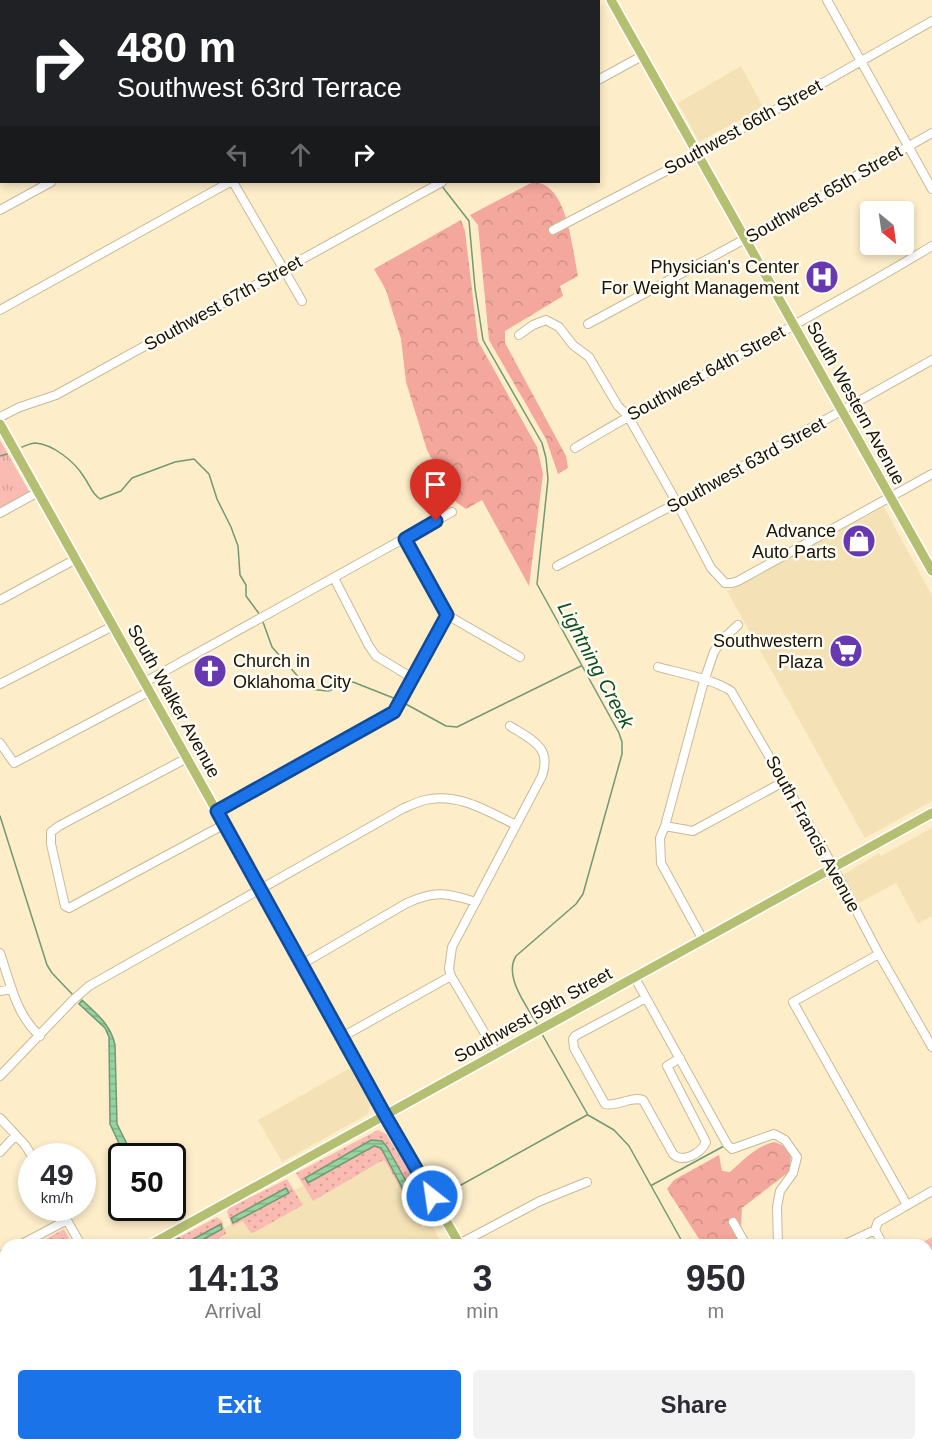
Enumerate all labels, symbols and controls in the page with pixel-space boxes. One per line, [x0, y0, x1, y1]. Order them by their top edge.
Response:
icon: right [18, 24, 96, 102]
text: 480 m [117, 24, 236, 71]
text: Southwest 63rd Terrace [117, 73, 402, 103]
street label: Southwest 66th Street [661, 75, 825, 179]
icon: left [221, 138, 254, 171]
icon: ahead [284, 138, 317, 171]
icon: right [347, 138, 380, 171]
street label: Southwest 65th Street [742, 141, 906, 247]
north arrow [860, 201, 914, 255]
map controls [860, 201, 914, 255]
street label: Southwest 67th Street [141, 251, 305, 355]
place label: Physician's Center For Weight Management [601, 257, 799, 298]
hospital icon: Physician's Center For Weight Management [804, 259, 840, 295]
street label: South Western Avenue [803, 318, 909, 488]
street label: Southwest 64th Street [624, 321, 788, 425]
street label: Southwest 63rd Street [663, 413, 829, 517]
pin [410, 459, 461, 521]
icon: arrive [419, 468, 452, 501]
place label: Advance Auto Parts [752, 521, 836, 562]
shop icon: Advance Auto Parts [841, 523, 877, 559]
water label: Lightning Creek [553, 598, 639, 733]
street label: South Walker Avenue [124, 621, 224, 781]
place label: Southwestern Plaza [713, 631, 824, 672]
supermarket icon: Southwestern Plaza [828, 633, 864, 669]
place label: Church in Oklahoma City [233, 651, 351, 692]
church icon: Church in Oklahoma City [192, 653, 228, 689]
street label: South Francis Avenue [762, 752, 864, 916]
street label: Southwest 59th Street [451, 963, 615, 1067]
speed limit sign: 50 [108, 1143, 186, 1221]
text: 49 [40, 1158, 74, 1191]
position arrow [400, 1164, 464, 1228]
text: km/h [41, 1189, 73, 1206]
text: 14:13 [187, 1258, 279, 1299]
text: 3 [472, 1258, 492, 1299]
text: 950 [686, 1258, 746, 1299]
text: Arrival [205, 1300, 262, 1322]
text: min [466, 1300, 499, 1322]
text: m [707, 1300, 724, 1322]
button: Exit [18, 1370, 461, 1439]
button: Share [473, 1370, 915, 1439]

